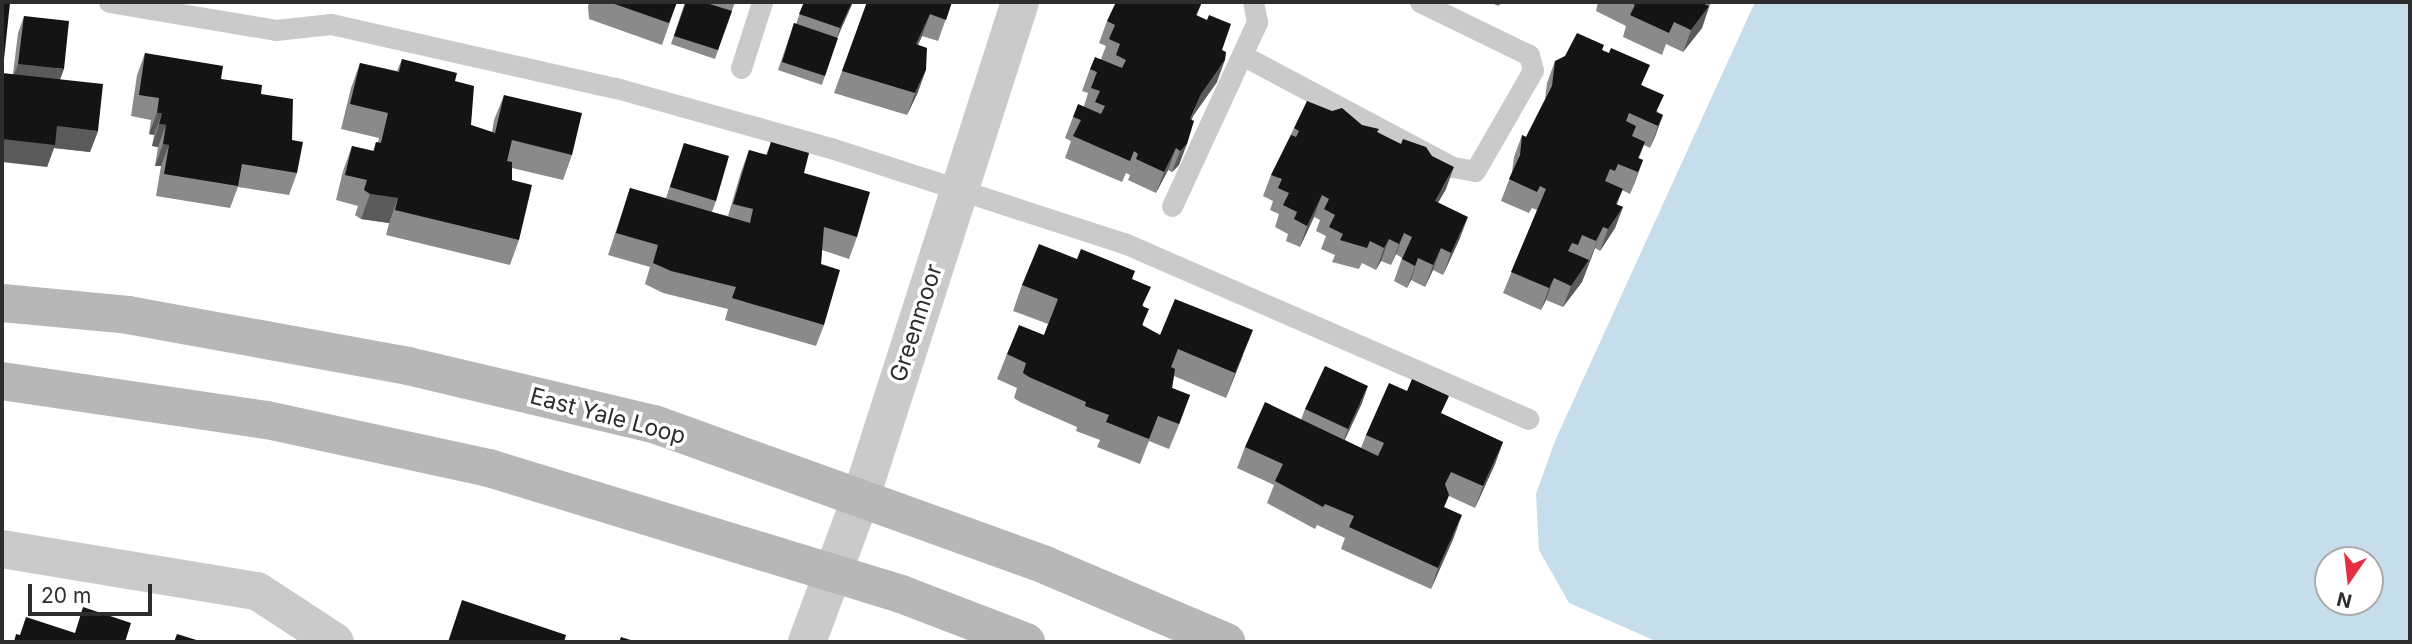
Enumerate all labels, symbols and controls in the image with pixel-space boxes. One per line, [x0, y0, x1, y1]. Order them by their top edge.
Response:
street label: Greenmoor [884, 261, 948, 385]
street label: East Yale Loop [527, 382, 689, 450]
north arrow [2314, 546, 2384, 616]
scale bar [32, 570, 156, 614]
text: 20 m [41, 583, 91, 608]
text: N [2334, 587, 2354, 613]

